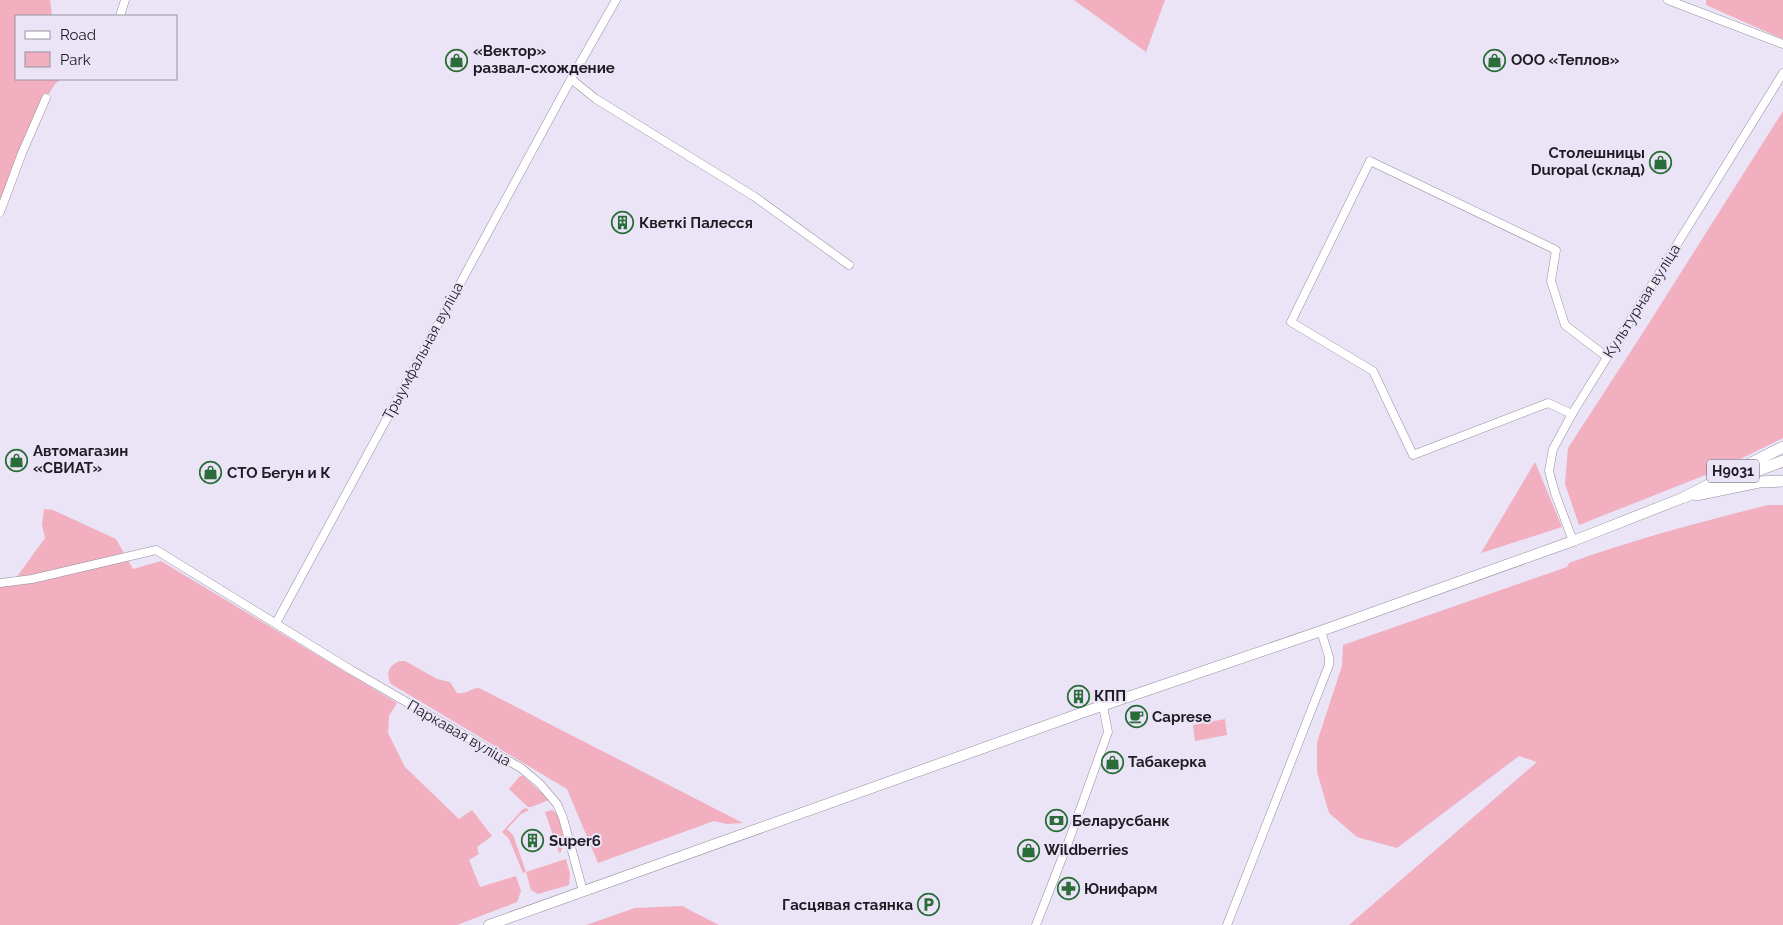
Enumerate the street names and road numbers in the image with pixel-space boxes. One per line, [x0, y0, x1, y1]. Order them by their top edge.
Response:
street label: Культурная вуліца [1600, 241, 1684, 361]
street label: Трыумфальная вуліца [379, 279, 467, 423]
road number: Н9031 [1707, 460, 1759, 482]
street label: Паркавая вуліца [404, 696, 514, 770]

